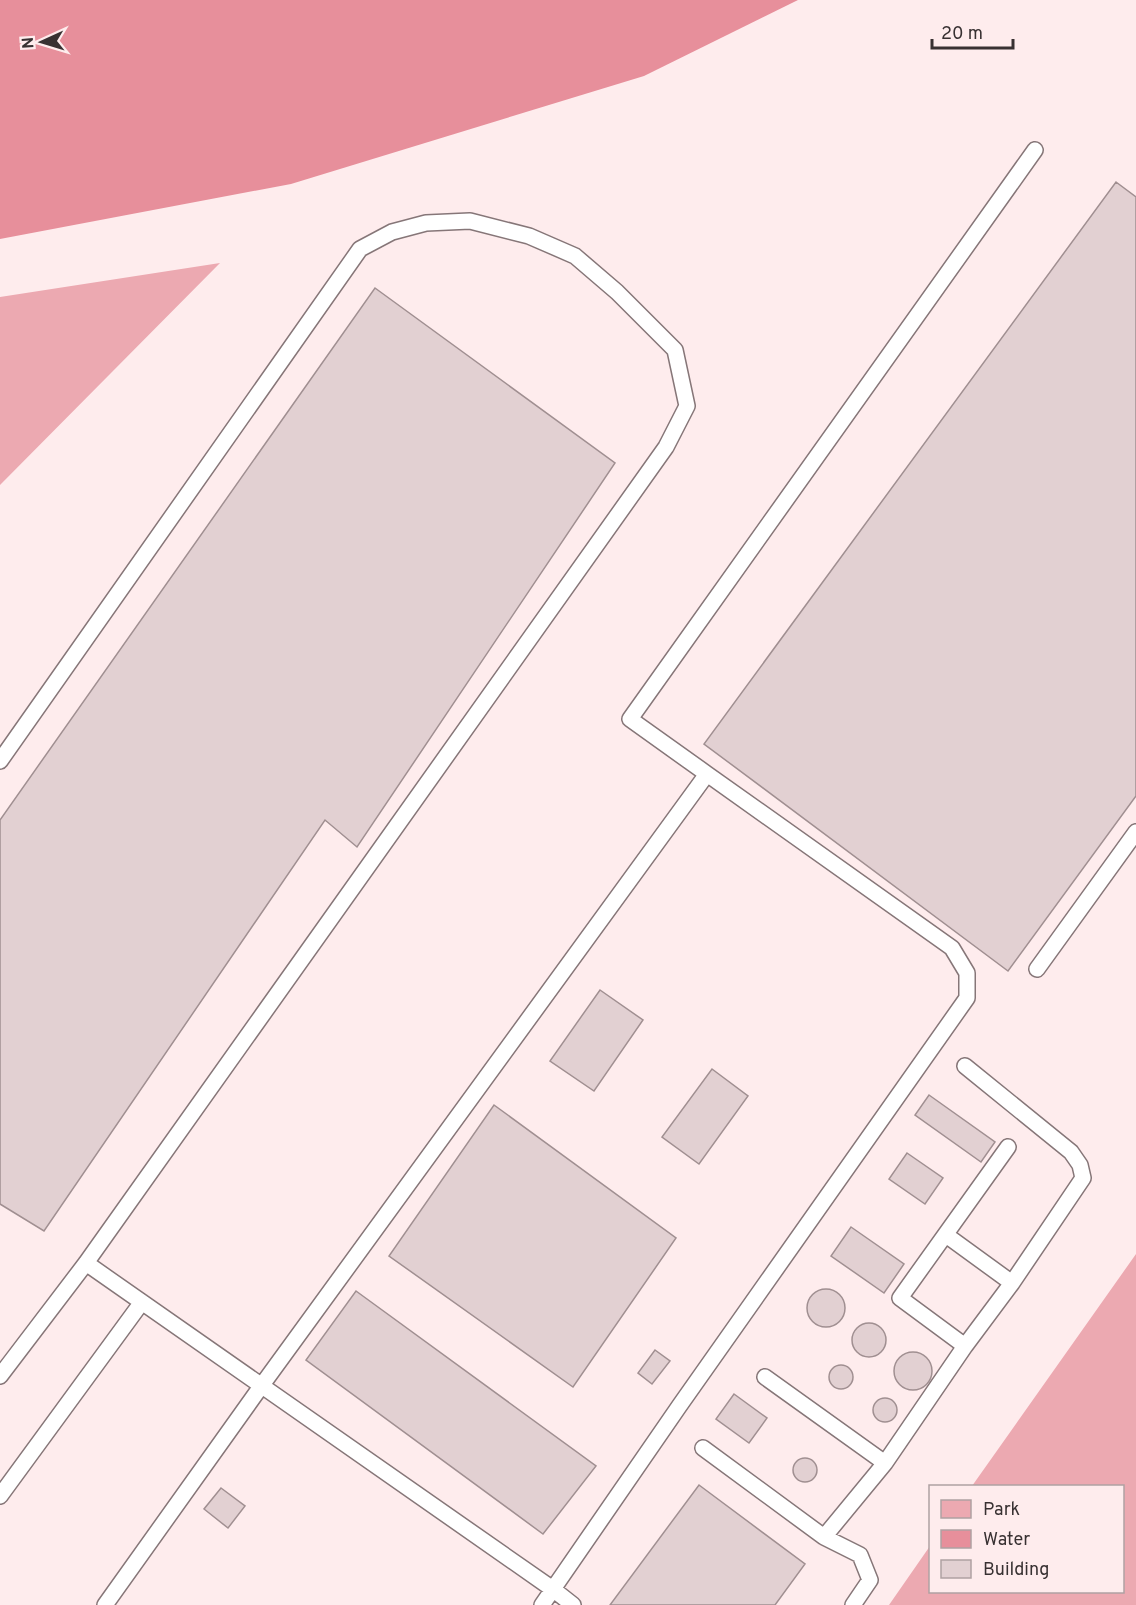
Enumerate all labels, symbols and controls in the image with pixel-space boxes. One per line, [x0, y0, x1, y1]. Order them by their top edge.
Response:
north arrow [12, 12, 72, 72]
scale bar [932, 12, 1013, 50]
text: 20 m [941, 23, 983, 46]
text: N [19, 36, 39, 49]
legend [929, 1485, 1124, 1593]
text: Park [983, 1499, 1020, 1522]
text: Water [983, 1529, 1030, 1552]
text: Building [983, 1559, 1049, 1582]

